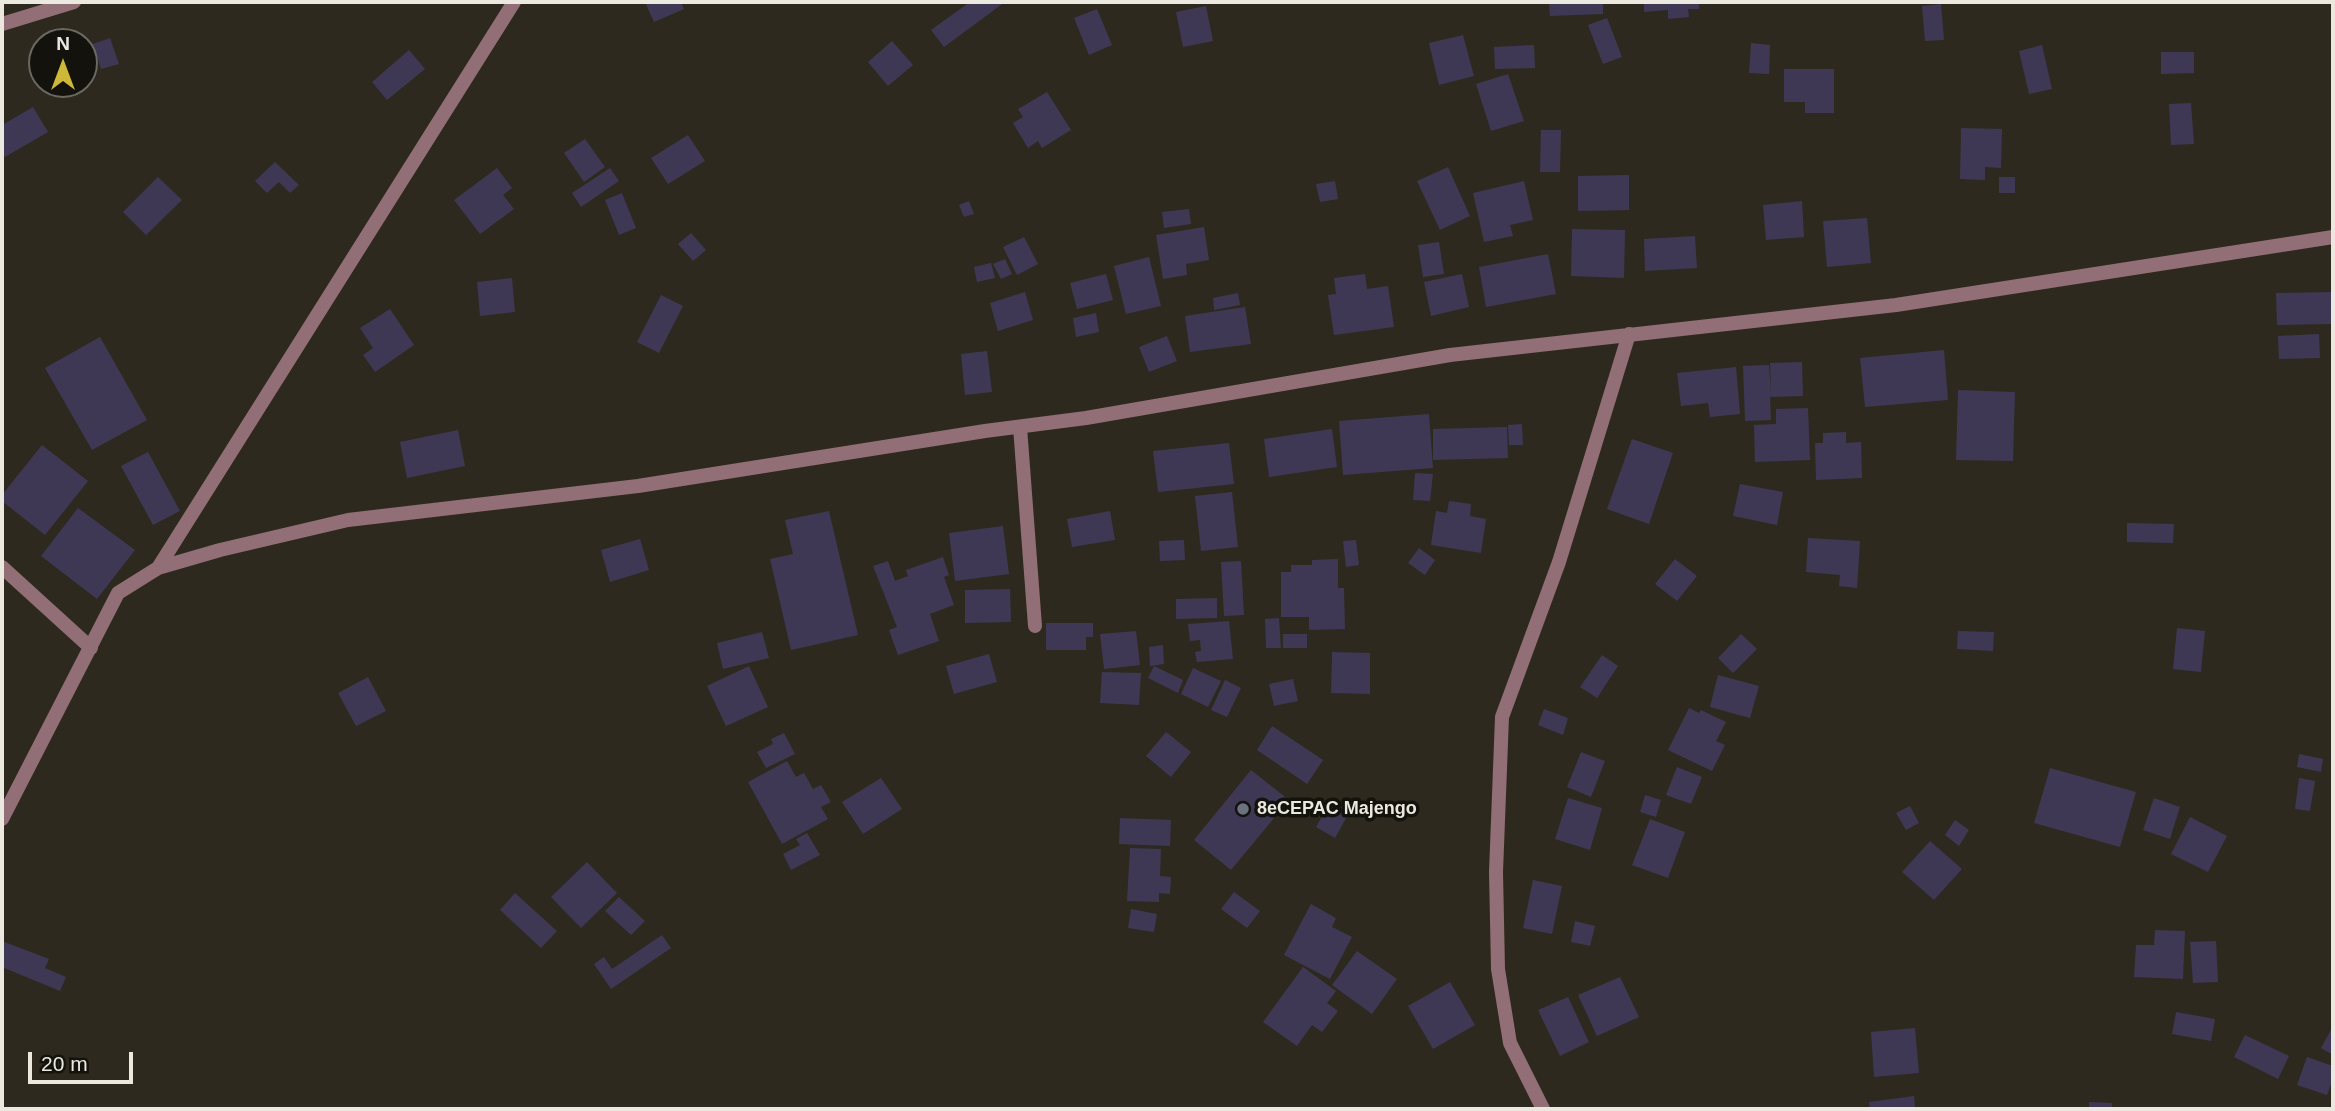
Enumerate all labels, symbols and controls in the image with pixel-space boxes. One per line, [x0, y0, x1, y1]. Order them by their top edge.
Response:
north arrow [28, 28, 98, 98]
text: N [56, 33, 70, 54]
place label: 8eCEPAC Majengo [1257, 798, 1417, 820]
marker: 8eCEPAC Majengo [1235, 801, 1251, 817]
scale bar [32, 1038, 136, 1082]
text: 20 m [41, 1052, 88, 1075]

